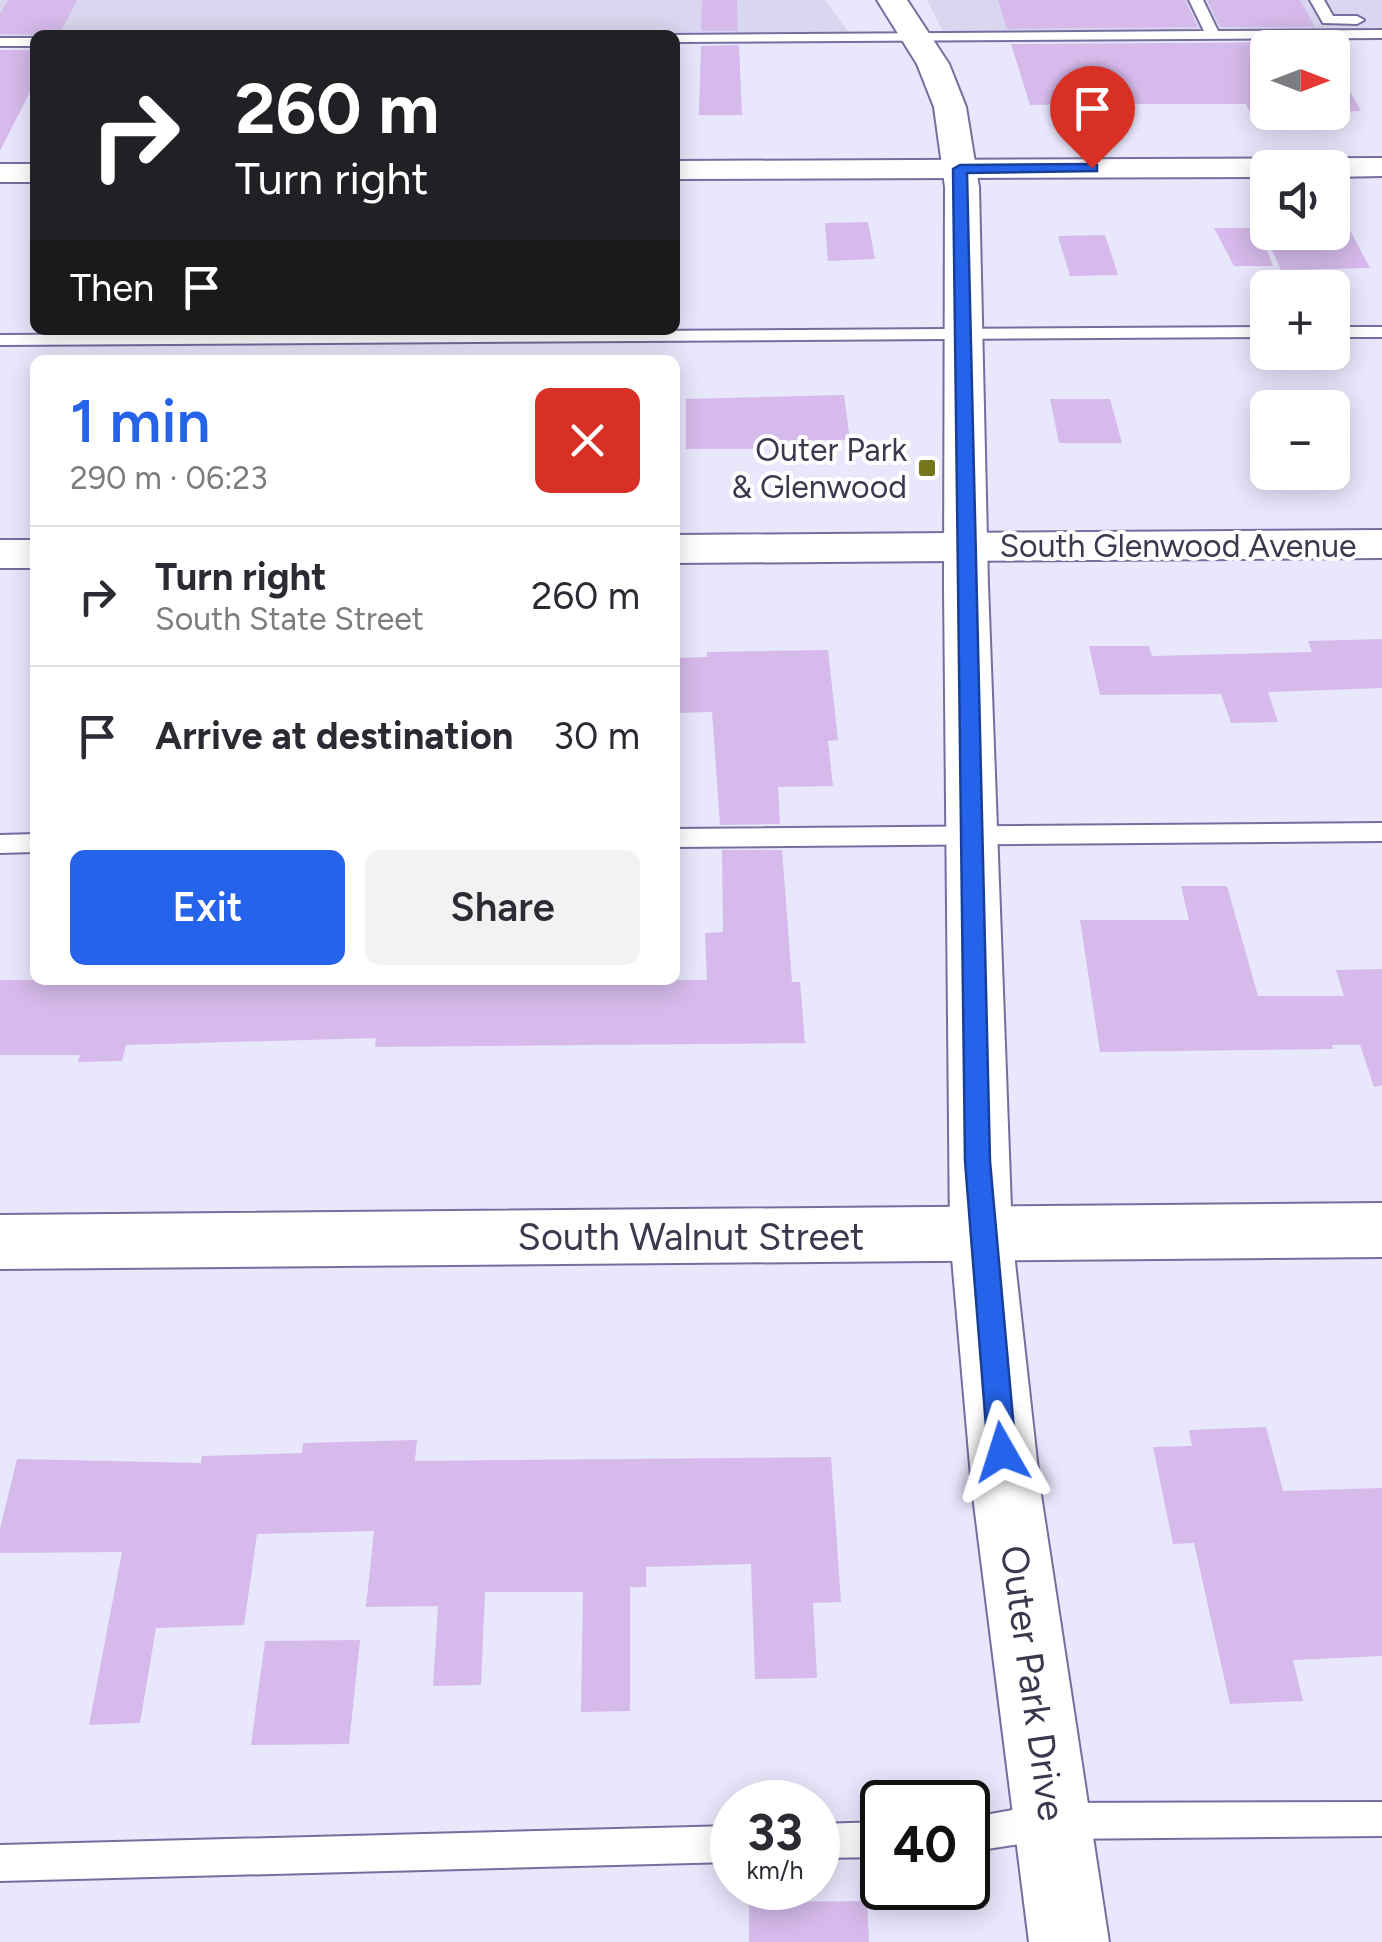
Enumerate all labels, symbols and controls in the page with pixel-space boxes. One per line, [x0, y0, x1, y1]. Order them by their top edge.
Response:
north arrow [1250, 30, 1350, 130]
map controls [1250, 30, 1350, 490]
text: 260 m [235, 66, 439, 151]
pin [1050, 66, 1135, 169]
icon: right [70, 70, 200, 200]
icon: arrive [1065, 81, 1120, 136]
button: sound [1250, 150, 1350, 250]
text: Turn right [235, 151, 428, 205]
icon: arrive [174, 260, 229, 315]
text: Then [70, 265, 154, 311]
button: + [1250, 270, 1350, 370]
text: 1 min [70, 385, 210, 457]
button: close [535, 388, 640, 493]
button: − [1250, 390, 1350, 490]
place label: Outer Park & Glenwood [731, 431, 907, 506]
marker: Outer Park & Glenwood [916, 457, 938, 479]
text: 290 m · 06:23 [70, 459, 268, 497]
street label: South Glenwood Avenue [999, 527, 1357, 565]
text: Turn right [155, 554, 327, 600]
icon: right [70, 569, 125, 624]
text: 260 m [531, 573, 640, 619]
text: South State Street [155, 600, 424, 638]
icon: arrive [70, 709, 125, 764]
text: Arrive at destination [155, 713, 513, 759]
text: 30 m [553, 713, 640, 759]
button: Exit [70, 850, 345, 965]
button: Share [365, 850, 640, 965]
street label: South Walnut Street [518, 1214, 864, 1260]
position arrow [950, 1400, 1054, 1504]
street label: Outer Park Drive [991, 1542, 1075, 1824]
speed limit sign: 40 [860, 1780, 990, 1910]
text: 33 [747, 1802, 803, 1863]
text: km/h [746, 1855, 804, 1885]

